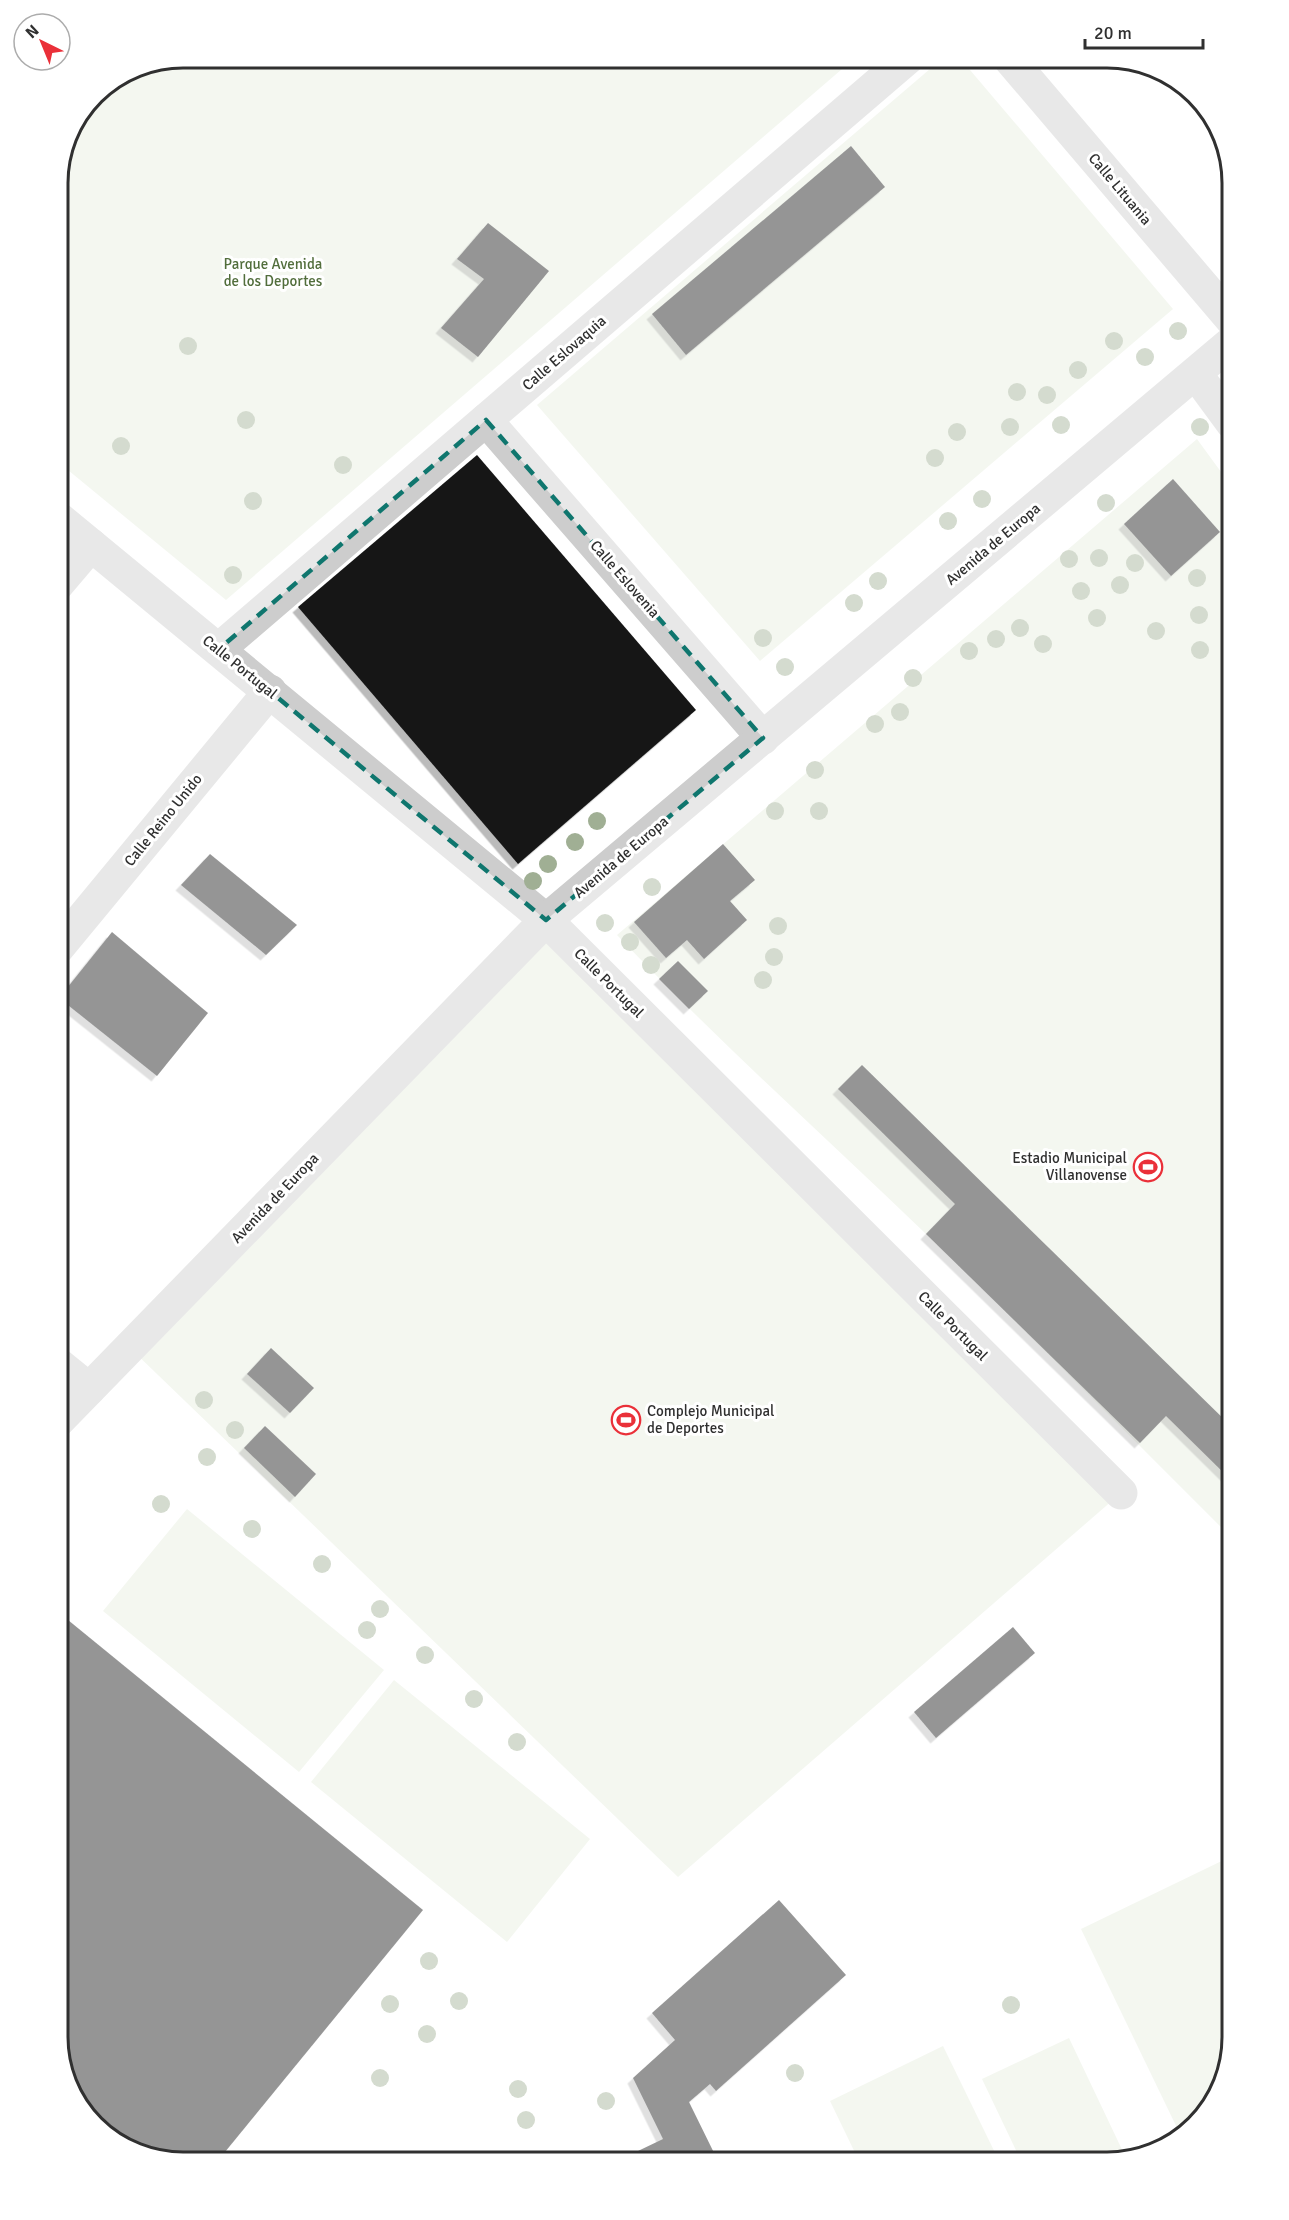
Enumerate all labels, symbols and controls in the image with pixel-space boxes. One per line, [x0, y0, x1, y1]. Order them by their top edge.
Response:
north arrow [12, 12, 72, 72]
scale bar [1085, 12, 1204, 50]
text: N [22, 21, 43, 43]
text: 20 m [1094, 22, 1132, 44]
street label: Calle Lituania [1085, 149, 1155, 229]
park label: Parque Avenida de los Deportes [224, 255, 323, 290]
street label: Calle Eslovaquia [519, 312, 609, 394]
street label: Avenida de Europa [942, 499, 1044, 589]
street label: Calle Eslovenia [586, 537, 664, 621]
street label: Calle Portugal [199, 631, 281, 703]
street label: Calle Reino Unido [120, 770, 206, 870]
street label: Avenida de Europa [570, 812, 672, 902]
street label: Calle Portugal [570, 944, 648, 1022]
street label: Avenida de Europa [228, 1149, 322, 1247]
place label: Estadio Municipal Villanovense [1012, 1149, 1127, 1184]
sports icon: Estadio Municipal Villanovense [1132, 1151, 1164, 1183]
street label: Calle Portugal [914, 1287, 992, 1365]
place label: Complejo Municipal de Deportes [647, 1402, 775, 1437]
sports icon: Complejo Municipal de Deportes [610, 1404, 642, 1436]

